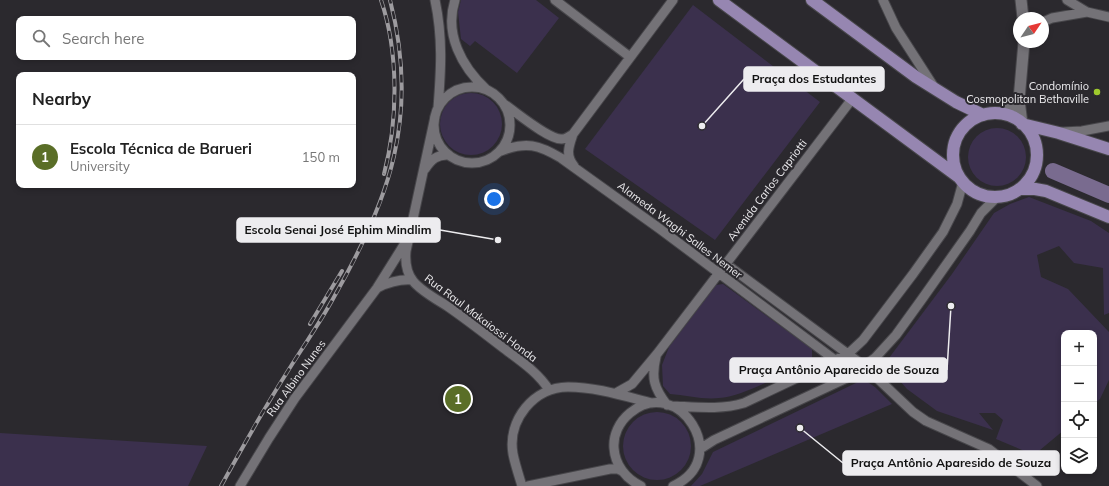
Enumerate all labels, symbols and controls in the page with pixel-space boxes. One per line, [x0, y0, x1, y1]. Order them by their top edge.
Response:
north arrow [1013, 12, 1049, 48]
search box [16, 16, 356, 60]
icon: search [30, 27, 52, 49]
text: Search here [62, 29, 144, 48]
callout: Praça dos Estudantes [744, 67, 884, 91]
text: Praça dos Estudantes [752, 71, 876, 86]
place label: Condomínio Cosmopolitan Bethaville [966, 79, 1089, 106]
marker: Condomínio Cosmopolitan Bethaville [1092, 87, 1102, 97]
text: Nearby [32, 88, 91, 109]
street label: Avenida Carlos Capriotti [724, 137, 810, 243]
text: Escola Técnica de Barueri [70, 139, 252, 158]
text: 1 [41, 149, 49, 165]
text: 150 m [302, 149, 340, 165]
text: University [70, 158, 130, 174]
street label: Alameda Waghi Salles Nemer [615, 178, 745, 282]
your location [484, 189, 504, 209]
callout: Escola Senai José Ephim Mindlim [237, 218, 440, 242]
text: Escola Senai José Ephim Mindlim [244, 222, 432, 237]
street label: Rua Raul Makaiossi Honda [422, 271, 540, 365]
map controls [1061, 330, 1097, 474]
button: + [1061, 330, 1097, 366]
street label: Rua Albino Nunes [263, 337, 329, 419]
callout: Praça Antônio Aparecido de Souza [730, 358, 947, 382]
text: Praça Antônio Aparecido de Souza [739, 362, 939, 377]
button: − [1061, 366, 1097, 402]
pin: 1 [445, 384, 471, 414]
button: locate [1061, 402, 1097, 438]
button: layers [1061, 438, 1097, 474]
callout: Praça Antônio Aparesido de Souza [843, 451, 1059, 475]
text: Praça Antônio Aparesido de Souza [851, 455, 1051, 470]

